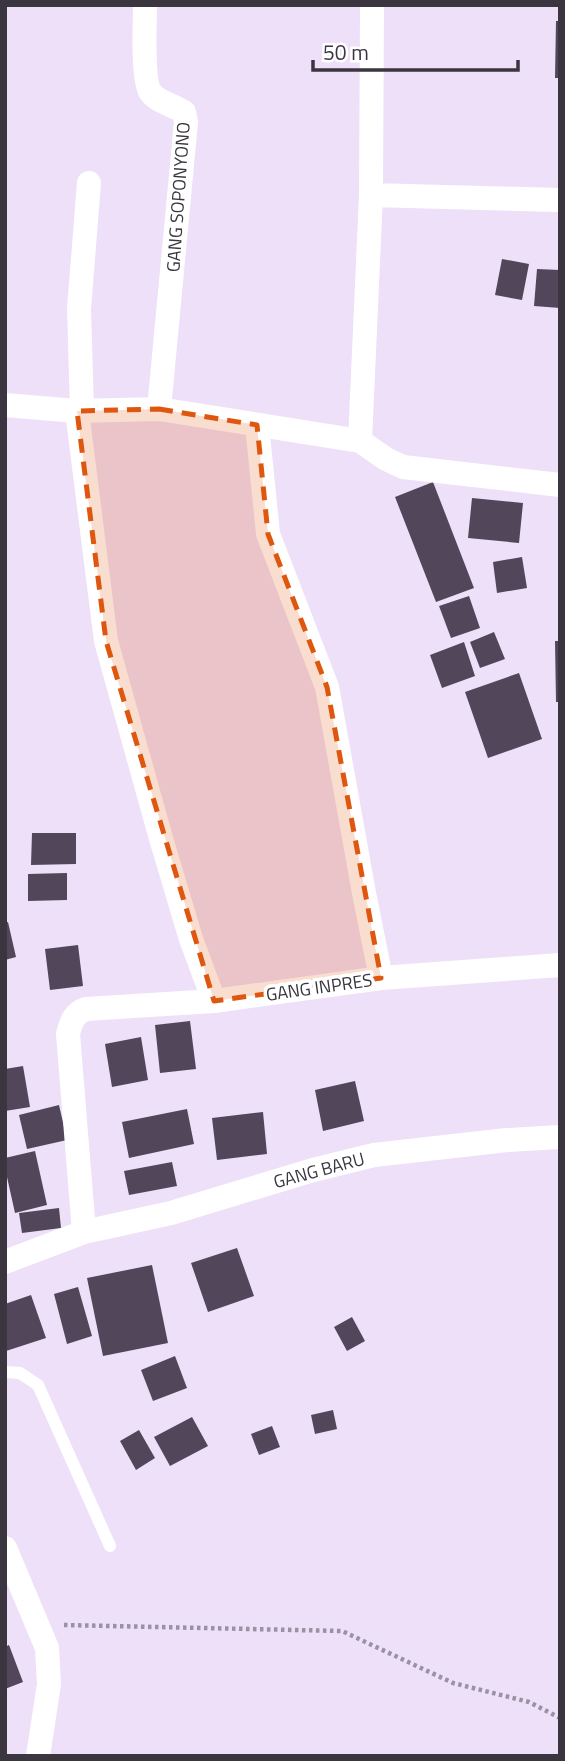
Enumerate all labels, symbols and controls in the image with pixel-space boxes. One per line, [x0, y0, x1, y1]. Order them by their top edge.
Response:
scale bar [313, 28, 518, 72]
text: 50 m [323, 36, 369, 68]
street label: GANG SOPONYONO [159, 121, 197, 273]
street label: GANG INPRES [264, 966, 374, 1008]
street label: GANG BARU [270, 1145, 368, 1195]

